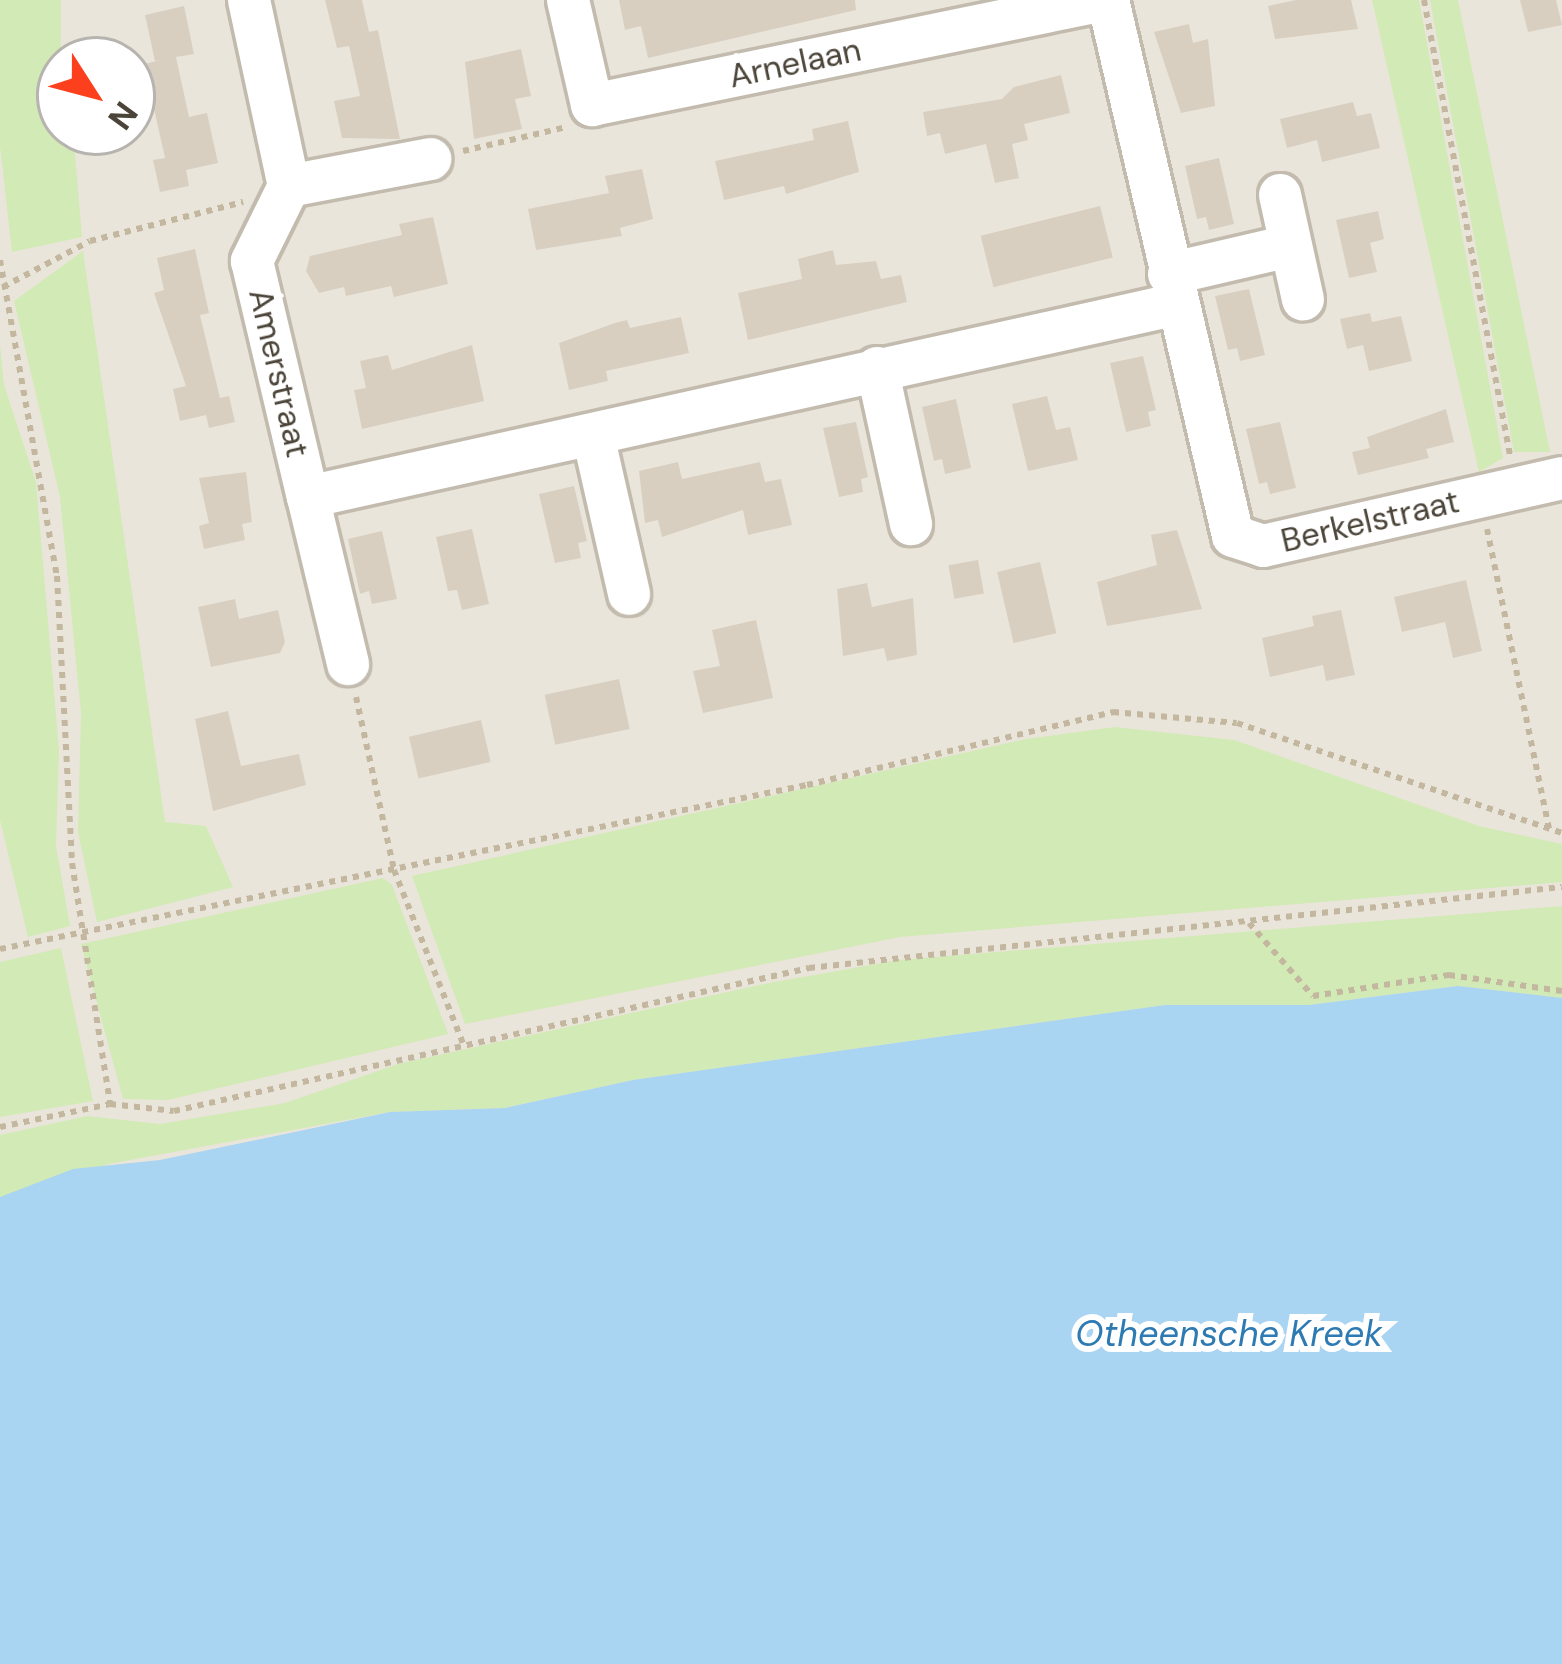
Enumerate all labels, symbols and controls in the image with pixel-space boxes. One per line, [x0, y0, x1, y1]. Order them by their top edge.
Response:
street label: Arnelaan [725, 30, 865, 96]
north arrow [36, 36, 156, 156]
text: N [99, 93, 148, 138]
street label: Amerstraat [240, 285, 318, 461]
street label: Berkelstraat [1277, 481, 1463, 561]
water label: Otheensche Kreek [1075, 1312, 1383, 1356]

